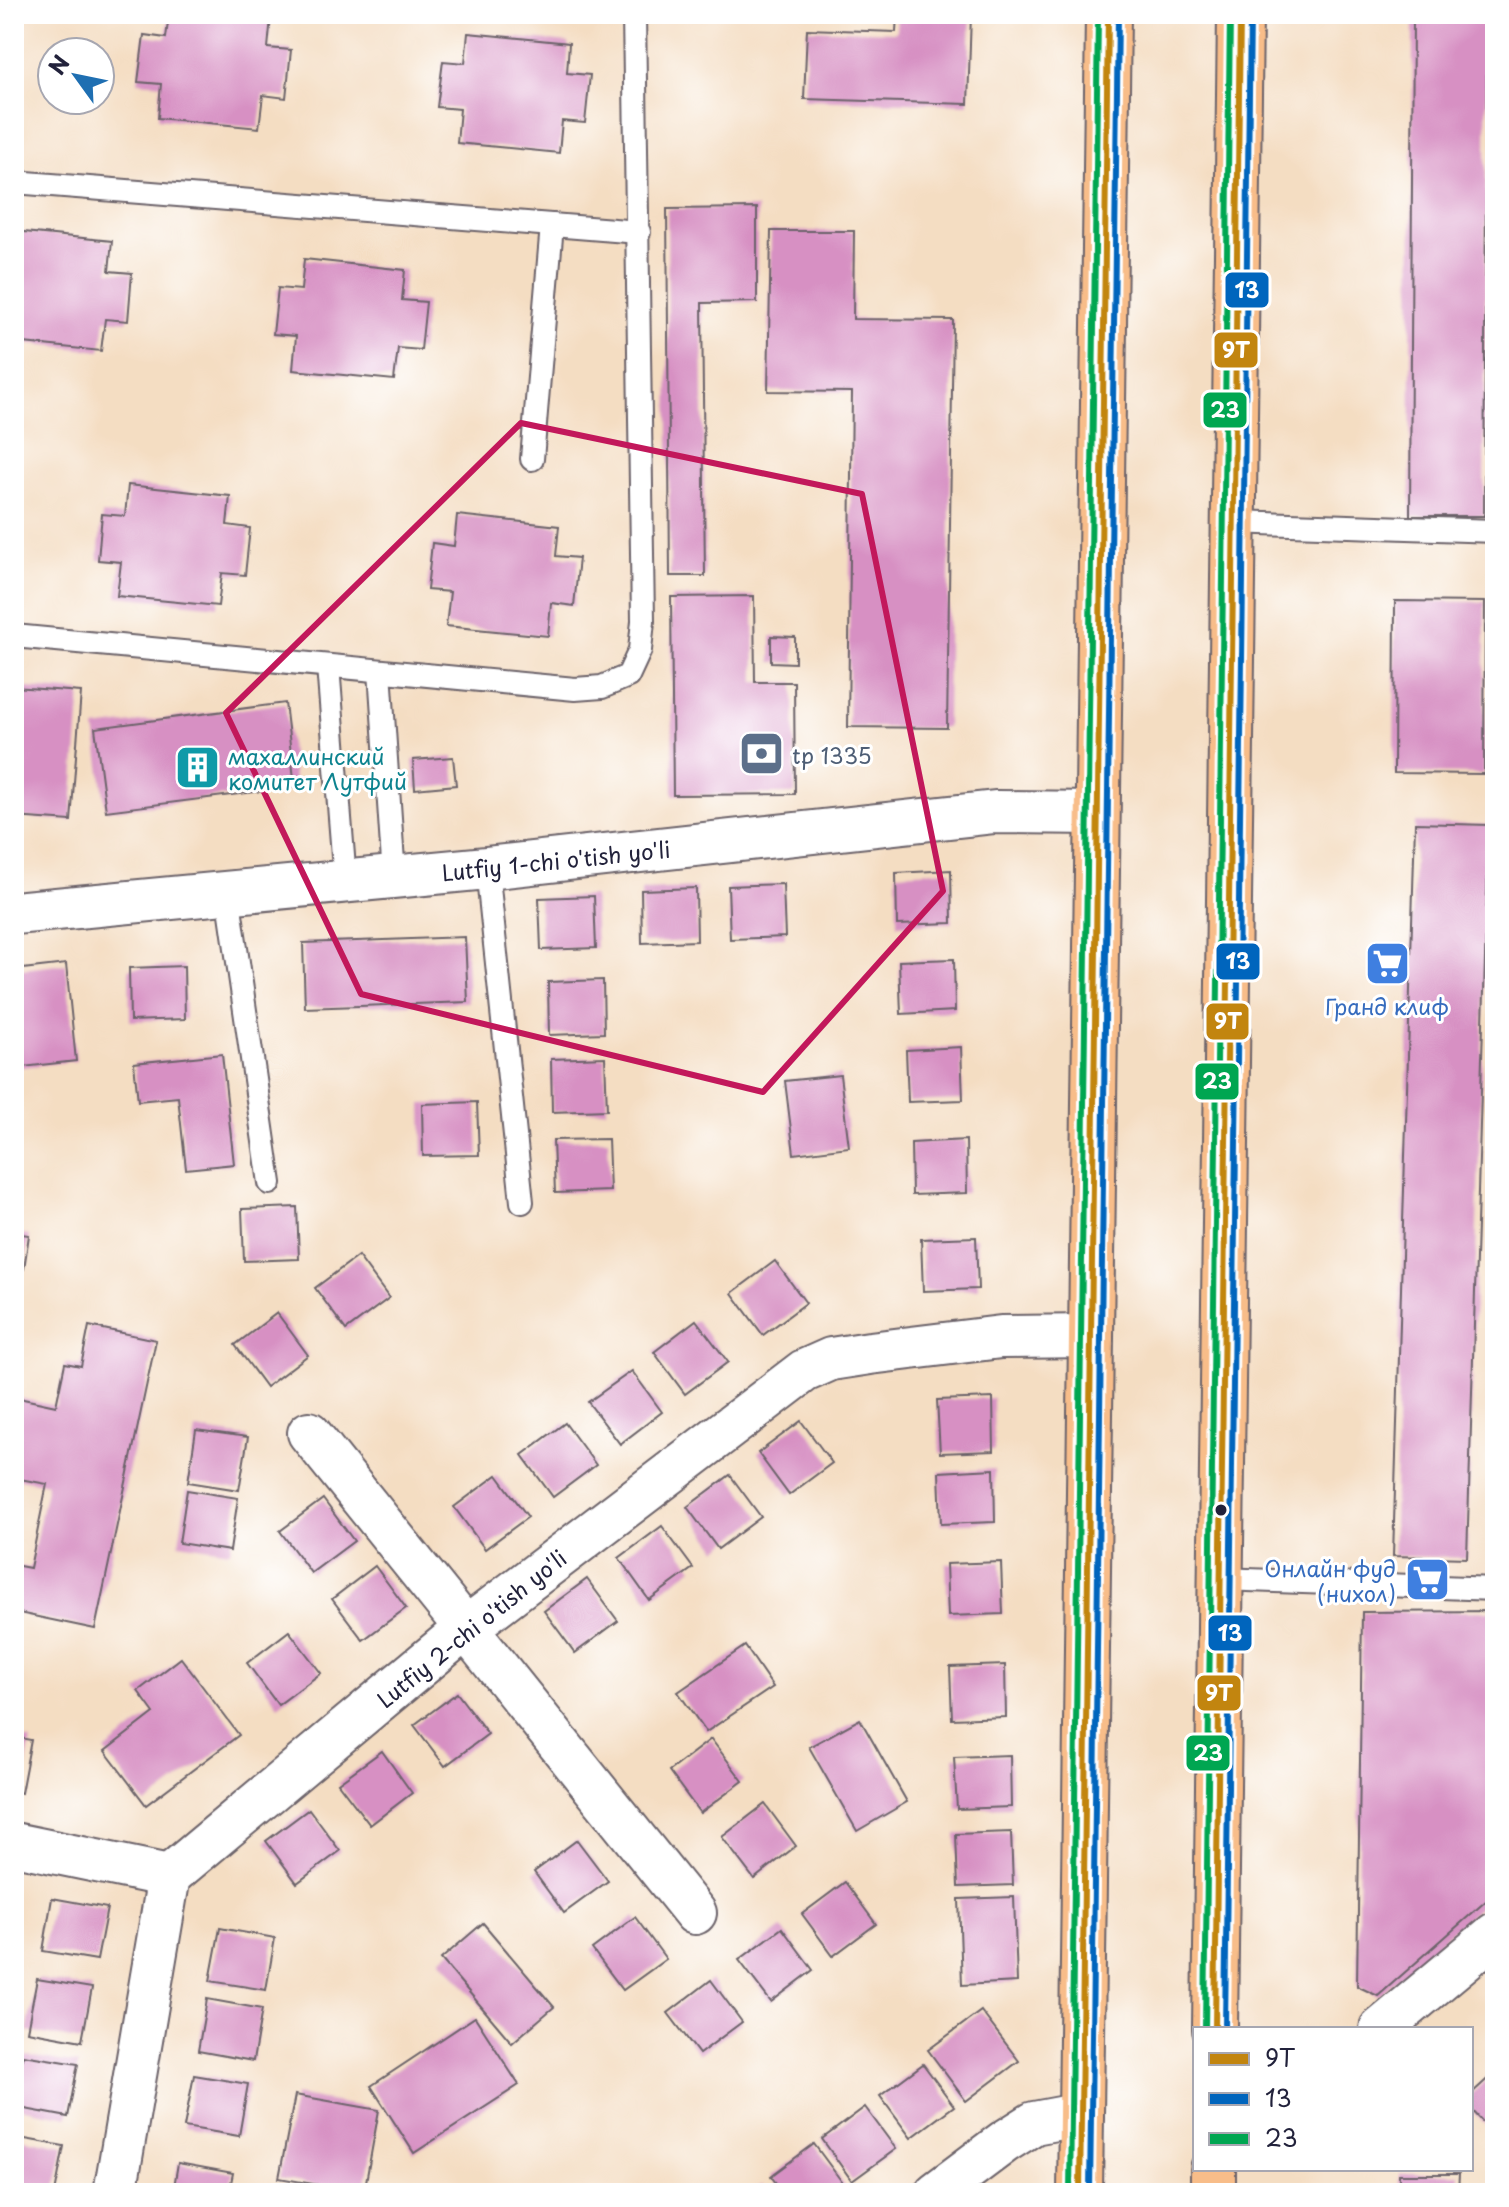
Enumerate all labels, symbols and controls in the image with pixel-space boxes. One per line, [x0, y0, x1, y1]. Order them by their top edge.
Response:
north arrow [36, 36, 116, 116]
text: N [39, 48, 77, 81]
line badge: 13 [1224, 271, 1270, 309]
text: 13 [1235, 272, 1259, 305]
line badge: 9Т [1213, 331, 1259, 369]
text: 9Т [1222, 332, 1250, 365]
line badge: 23 [1202, 391, 1248, 429]
text: 23 [1210, 392, 1240, 425]
bank icon: tp 1335 [737, 730, 785, 778]
place label: tp 1335 [792, 738, 872, 771]
place label: махаллинский комитет Лутфий [228, 739, 407, 797]
building icon: махаллинский комитет Лутфий [173, 744, 221, 792]
street label: Lutfiy 1-chi o'tish yo'li [440, 832, 672, 888]
supermarket icon: Гранд клиф [1363, 940, 1411, 988]
line badge: 13 [1215, 942, 1261, 981]
text: 13 [1226, 943, 1250, 976]
place label: Гранд клиф [1325, 989, 1449, 1022]
line badge: 9Т [1205, 1002, 1250, 1041]
text: 9Т [1214, 1003, 1242, 1036]
line badge: 23 [1194, 1062, 1240, 1101]
text: 23 [1202, 1063, 1232, 1096]
unlabelled marker [1213, 1502, 1229, 1518]
street label: Lutfiy 2-chi o'tish yo'li [369, 1541, 573, 1715]
place label: Онлайн фуд (нихол) [1264, 1551, 1396, 1609]
supermarket icon: Онлайн фуд (нихол) [1403, 1556, 1451, 1604]
line badge: 13 [1207, 1614, 1253, 1652]
text: 13 [1218, 1615, 1242, 1648]
line badge: 9Т [1196, 1674, 1242, 1712]
text: 9Т [1205, 1675, 1233, 1708]
line badge: 23 [1185, 1734, 1231, 1772]
text: 23 [1193, 1735, 1223, 1768]
legend [1193, 2027, 1473, 2171]
text: 9Т [1265, 2039, 1296, 2075]
text: 13 [1265, 2079, 1292, 2115]
text: 23 [1265, 2119, 1298, 2155]

